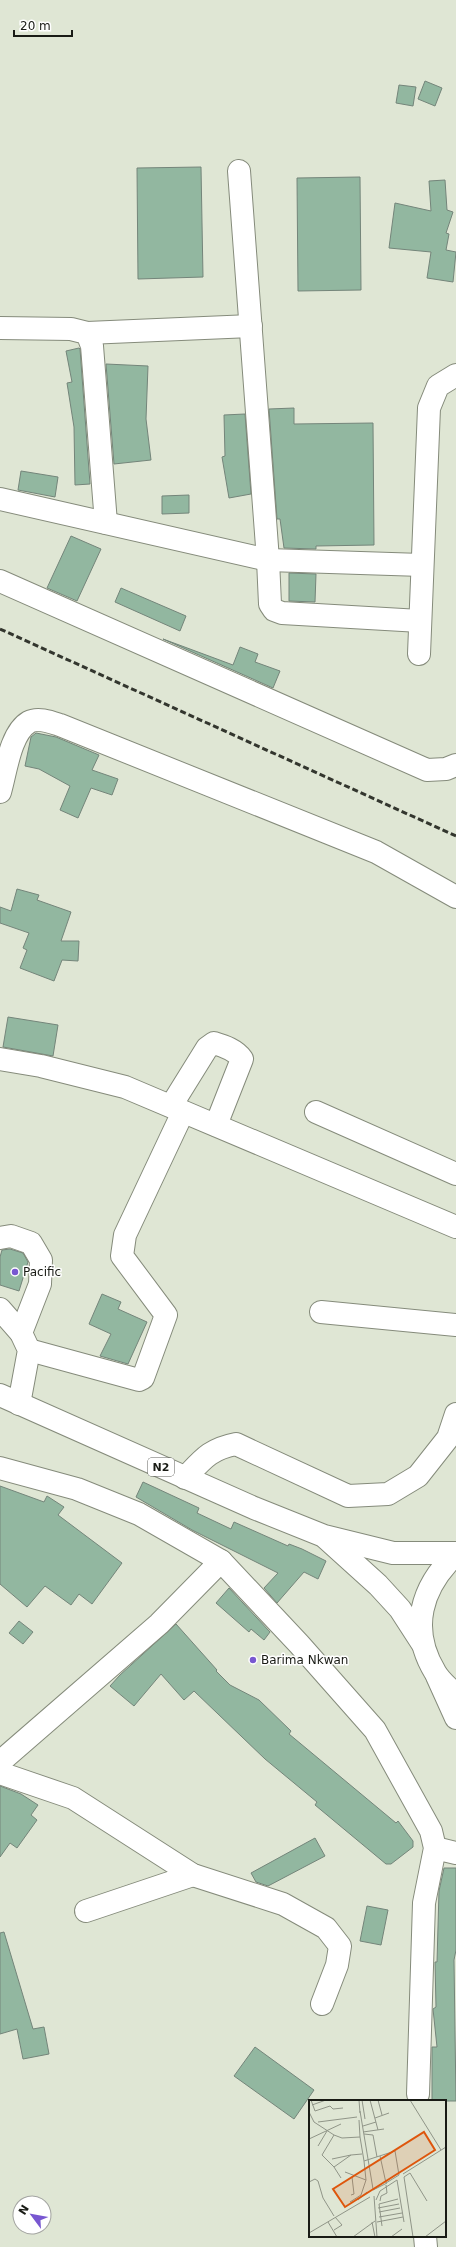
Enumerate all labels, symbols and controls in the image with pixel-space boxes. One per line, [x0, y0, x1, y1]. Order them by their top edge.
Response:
scale bar [14, 12, 72, 38]
text: 20 m [20, 19, 51, 33]
place label: Pacific [23, 1265, 61, 1279]
marker: Pacific [10, 1267, 20, 1277]
road number: N2 [148, 1458, 174, 1476]
place label: Barima Nkwan [261, 1653, 348, 1667]
marker: Barima Nkwan [248, 1655, 258, 1665]
inset map [309, 2100, 446, 2237]
north arrow [12, 2195, 52, 2235]
text: N [16, 2203, 32, 2217]

